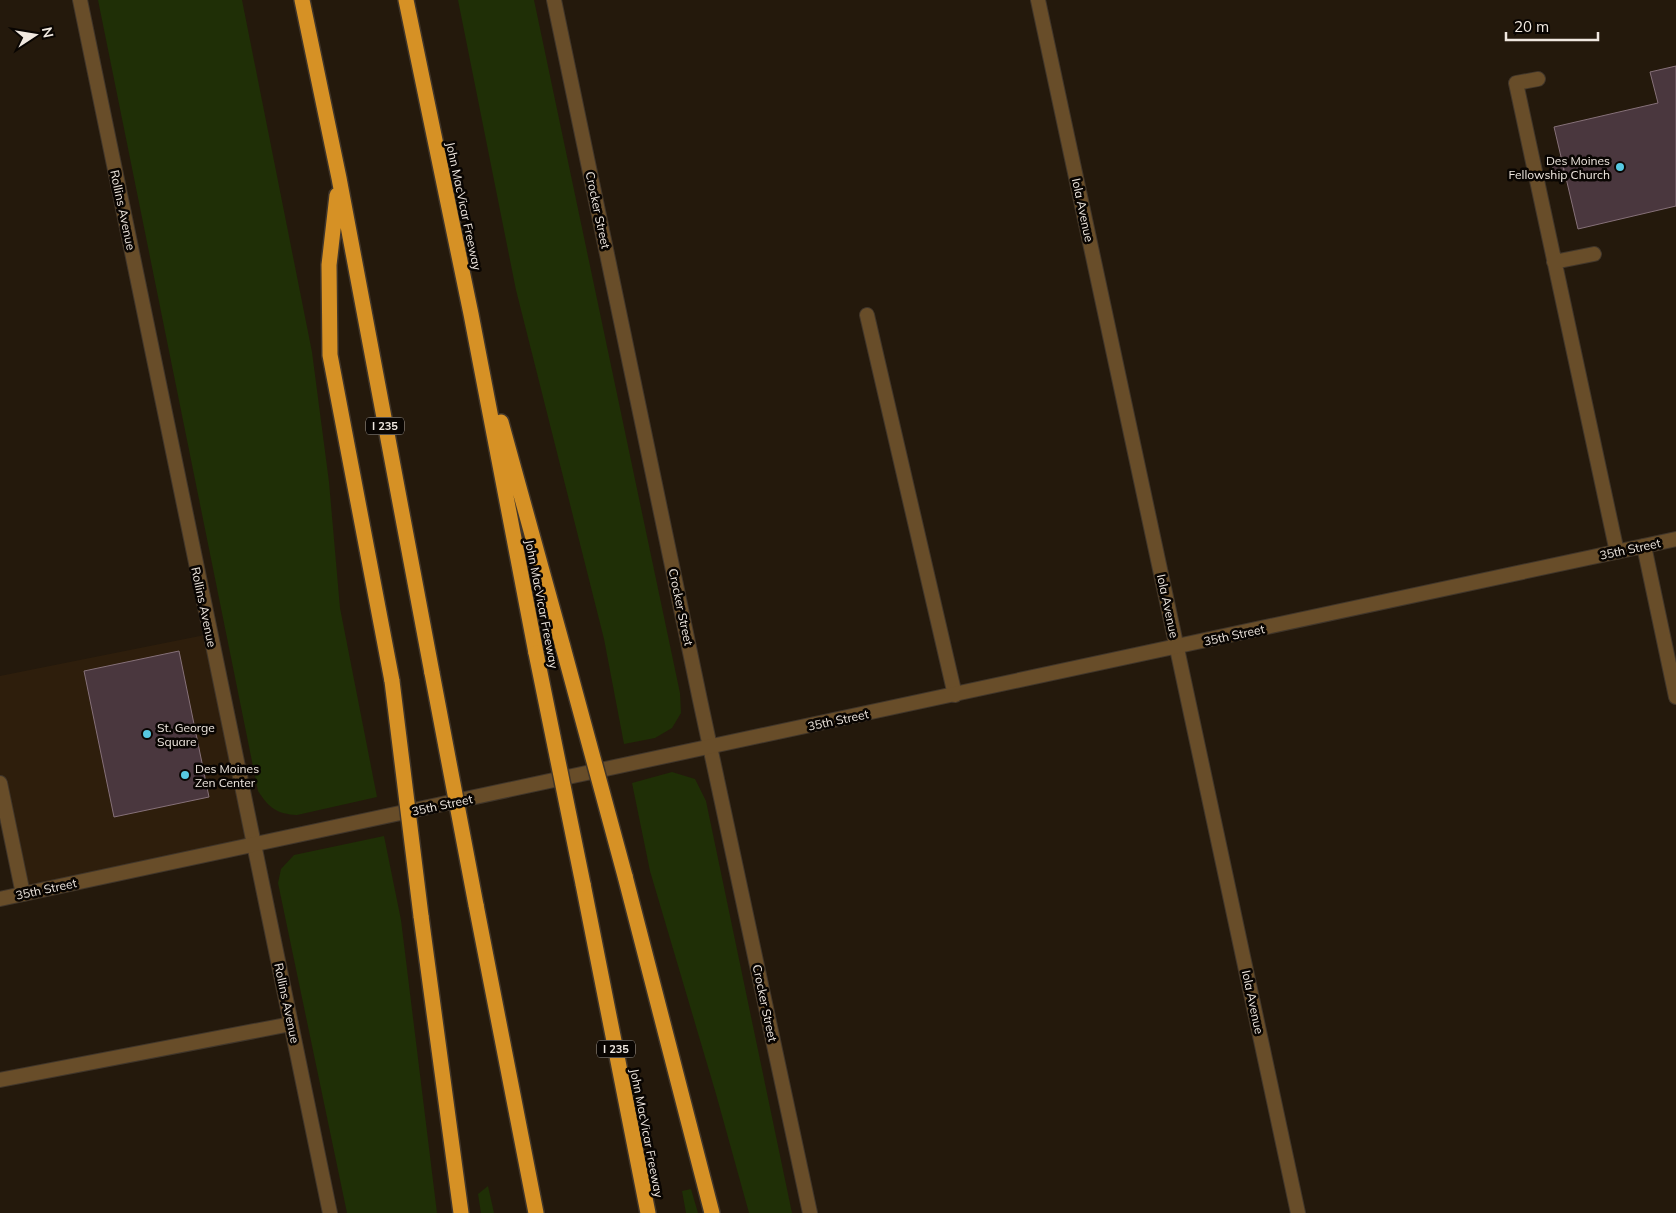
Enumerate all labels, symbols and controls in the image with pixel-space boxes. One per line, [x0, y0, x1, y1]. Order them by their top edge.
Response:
north arrow [10, 10, 60, 60]
scale bar [1506, 10, 1598, 42]
text: 20 m [1514, 17, 1549, 36]
text: N [38, 25, 58, 39]
street label: John MacVicar Freeway [443, 140, 485, 272]
place label: Des Moines Fellowship Church [1509, 153, 1610, 182]
marker: Des Moines Fellowship Church [1614, 161, 1626, 173]
street label: Rollins Avenue [107, 169, 139, 251]
street label: Crocker Street [583, 170, 613, 250]
street label: Iola Avenue [1069, 177, 1097, 243]
road number: I 235 [366, 418, 404, 434]
street label: 35th Street [1598, 535, 1662, 563]
street label: John MacVicar Freeway [522, 538, 562, 670]
street label: Rollins Avenue [188, 566, 220, 648]
street label: Crocker Street [666, 567, 696, 647]
street label: Iola Avenue [1154, 573, 1182, 639]
street label: 35th Street [1202, 621, 1266, 649]
street label: 35th Street [806, 706, 870, 734]
place label: St. George Square [157, 720, 215, 749]
marker: St. George Square [141, 728, 153, 740]
place label: Des Moines Zen Center [195, 761, 259, 790]
marker: Des Moines Zen Center [179, 769, 191, 781]
street label: 35th Street [410, 791, 474, 819]
street label: 35th Street [14, 875, 78, 903]
street label: Rollins Avenue [271, 962, 303, 1044]
street label: Crocker Street [750, 963, 780, 1043]
street label: Iola Avenue [1239, 969, 1267, 1035]
road number: I 235 [597, 1040, 635, 1058]
street label: John MacVicar Freeway [627, 1067, 667, 1199]

